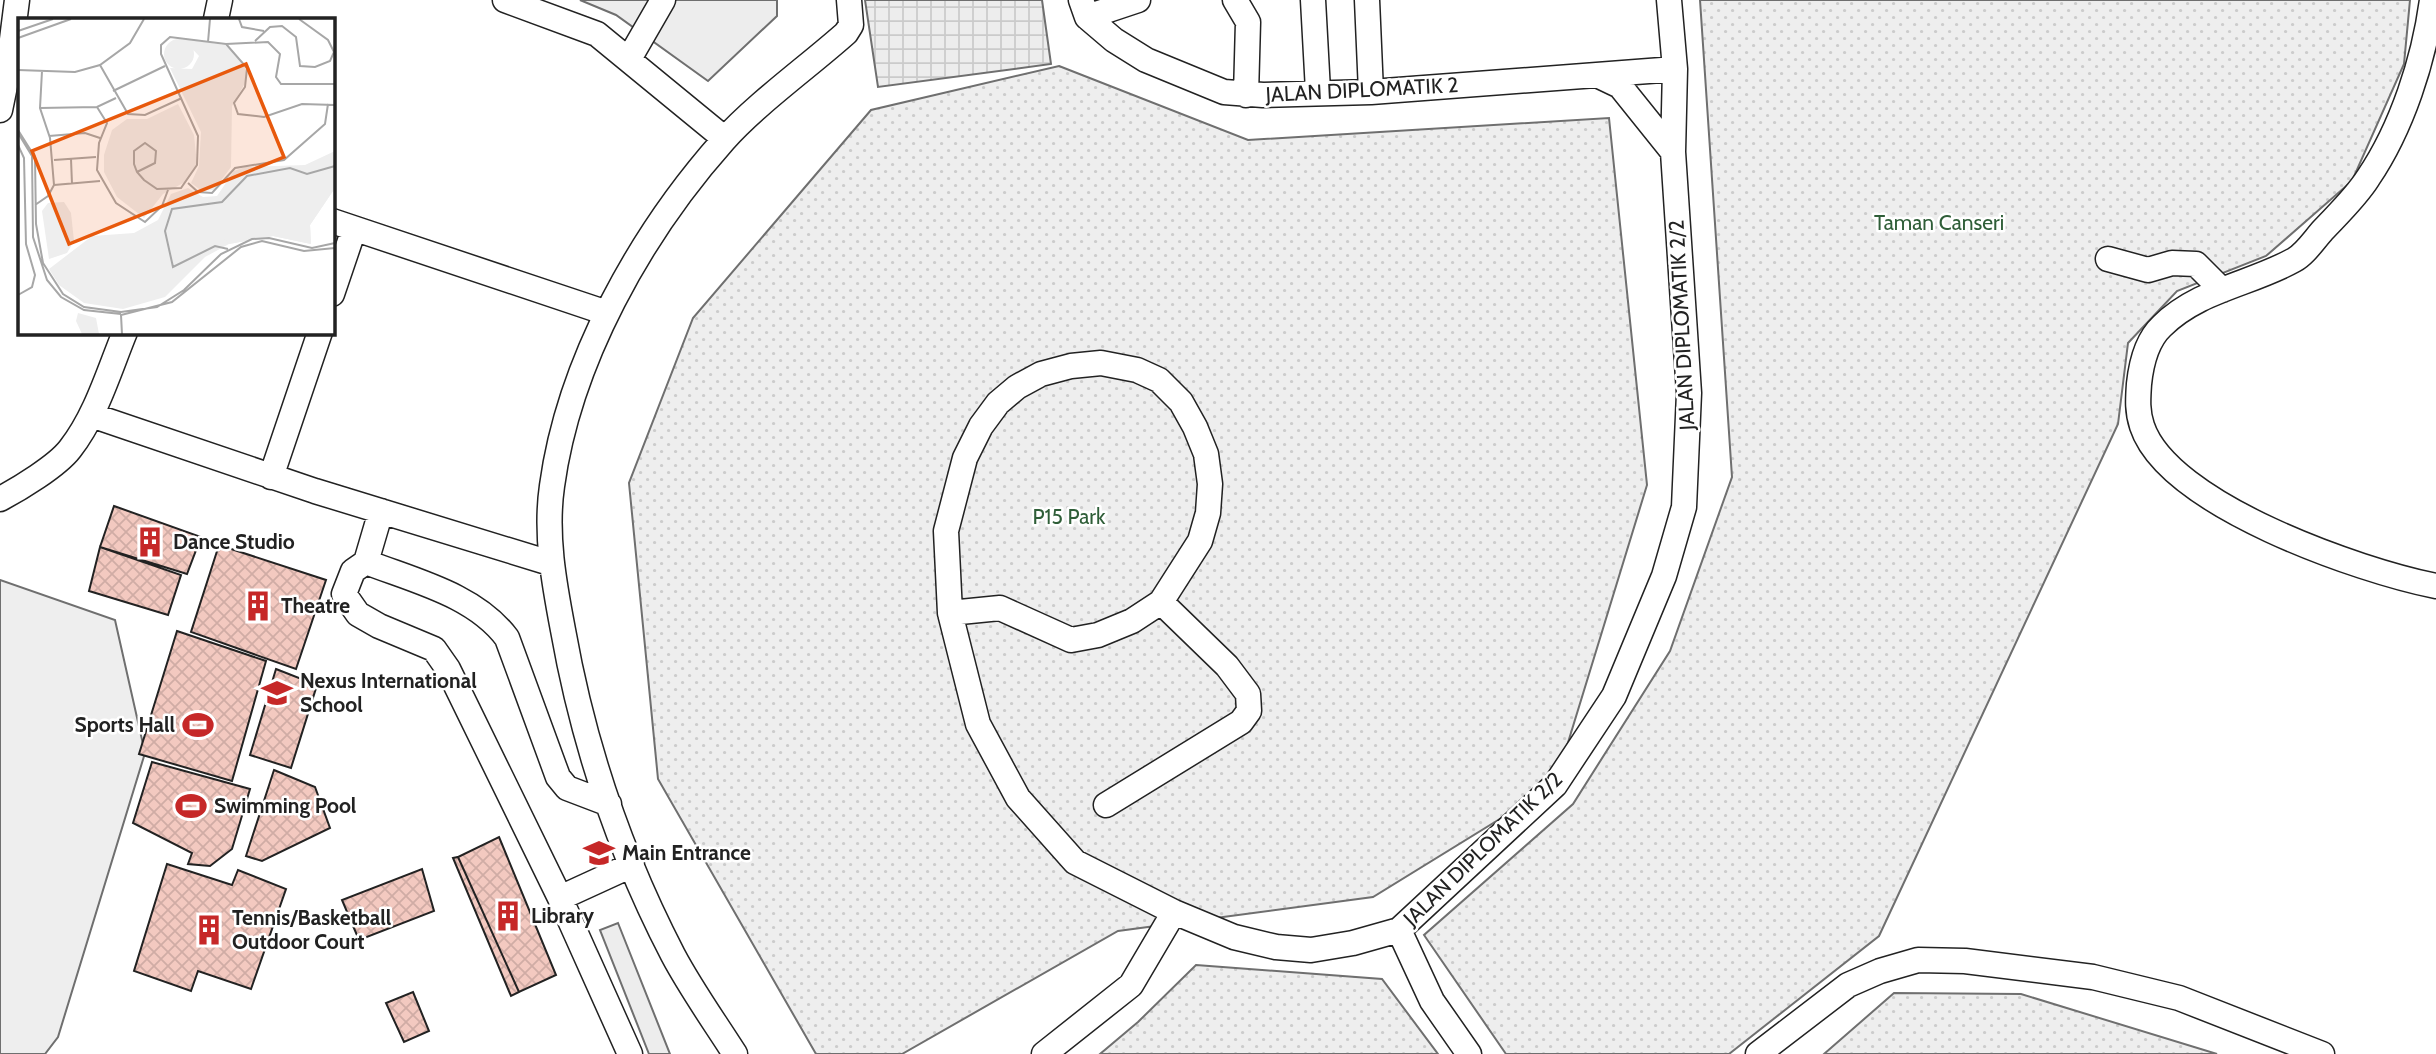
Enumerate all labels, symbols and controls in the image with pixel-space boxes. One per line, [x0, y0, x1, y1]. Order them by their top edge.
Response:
inset map [18, 18, 334, 334]
street label: JALAN DIPLOMATIK 2 [1264, 72, 1459, 107]
park label: Taman Canseri [1874, 210, 2004, 235]
street label: JALAN DIPLOMATIK 2/2 [1664, 219, 1700, 432]
park label: P15 Park [1033, 504, 1106, 529]
building icon: Dance Studio [133, 525, 167, 559]
place label: Dance Studio [173, 529, 295, 554]
building icon: Theatre [241, 589, 275, 623]
place label: Theatre [281, 593, 350, 618]
place label: Nexus International School [300, 668, 477, 717]
school or university icon: Nexus International School [260, 676, 294, 710]
sports icon: Sports Hall [181, 708, 215, 742]
place label: Sports Hall [75, 712, 175, 737]
street label: JALAN DIPLOMATIK 2/2 [1397, 766, 1567, 932]
sports icon: Swimming Pool [174, 789, 208, 823]
place label: Swimming Pool [214, 793, 357, 818]
school or university icon: Main Entrance [582, 836, 616, 870]
place label: Main Entrance [622, 840, 751, 865]
building icon: Library [491, 899, 525, 933]
place label: Library [531, 903, 595, 928]
place label: Tennis/Basketball Outdoor Court [232, 905, 392, 954]
building icon: Tennis/Basketball Outdoor Court [192, 913, 226, 947]

